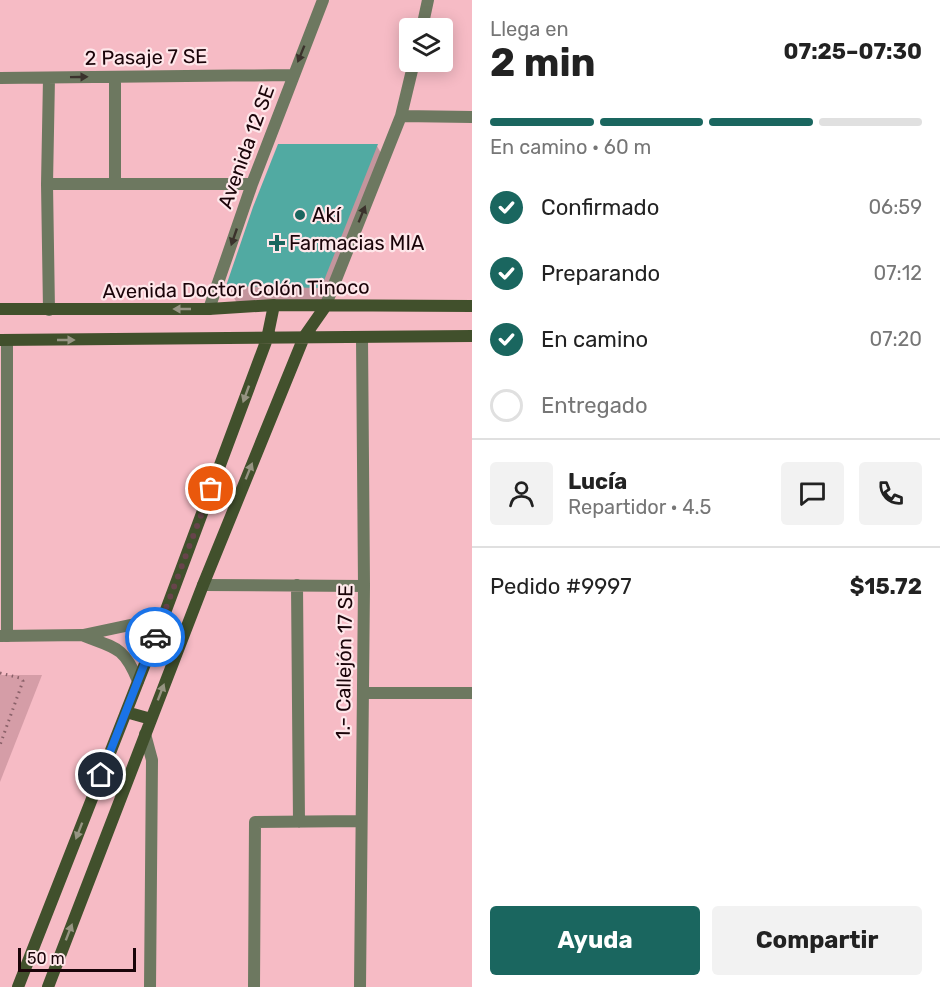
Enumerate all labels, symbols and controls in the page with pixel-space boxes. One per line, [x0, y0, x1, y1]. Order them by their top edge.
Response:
text: Llega en [490, 17, 569, 41]
map controls [399, 18, 453, 72]
button: layers [399, 18, 453, 72]
text: 07:25–07:30 [784, 38, 922, 65]
text: 2 min [490, 40, 596, 86]
street label: 2 Pasaje 7 SE [84, 44, 208, 70]
one-way arrow [296, 46, 306, 64]
one-way arrow [70, 72, 89, 82]
street label: Avenida 12 SE [213, 82, 279, 212]
text: En camino · 60 m [490, 135, 651, 159]
icon: check [490, 191, 523, 224]
text: Confirmado [541, 194, 659, 221]
text: 06:59 [868, 195, 922, 219]
place label: Akí [312, 203, 342, 227]
one-way arrow [357, 204, 367, 222]
marker: Akí [293, 208, 307, 222]
one-way arrow [228, 228, 238, 246]
place label: Farmacias MIA [289, 231, 424, 255]
marker: Farmacias MIA [270, 236, 284, 250]
icon: check [490, 257, 523, 290]
text: Preparando [541, 260, 660, 287]
text: 07:12 [874, 261, 922, 285]
street label: Avenida Doctor Colón Tinoco [102, 275, 370, 303]
one-way arrow [173, 304, 192, 314]
icon: check [490, 323, 523, 356]
text: En camino [541, 326, 648, 353]
text: 07:20 [869, 327, 922, 351]
one-way arrow [56, 335, 75, 345]
one-way arrow [241, 385, 250, 403]
text: Entregado [541, 392, 648, 419]
one-way arrow [244, 462, 254, 480]
button: person [490, 462, 553, 525]
button: chat [781, 462, 844, 525]
button: phone [859, 462, 922, 525]
pin [185, 463, 236, 514]
text: Lucía [568, 468, 627, 495]
icon: bag [194, 472, 227, 505]
text: Repartidor · 4.5 [568, 495, 711, 519]
text: Pedido #9997 [490, 573, 632, 600]
text: $15.72 [850, 573, 922, 600]
street label: 1.- Callejón 17 SE [331, 585, 357, 739]
courier [125, 607, 185, 667]
icon: car [139, 621, 172, 654]
one-way arrow [157, 682, 167, 700]
pin [75, 749, 126, 800]
icon: home [84, 758, 117, 791]
one-way arrow [74, 822, 83, 840]
button: Ayuda [490, 906, 700, 975]
button: Compartir [712, 906, 922, 975]
one-way arrow [64, 923, 74, 941]
scale bar [18, 945, 136, 972]
text: 50 m [27, 949, 65, 968]

